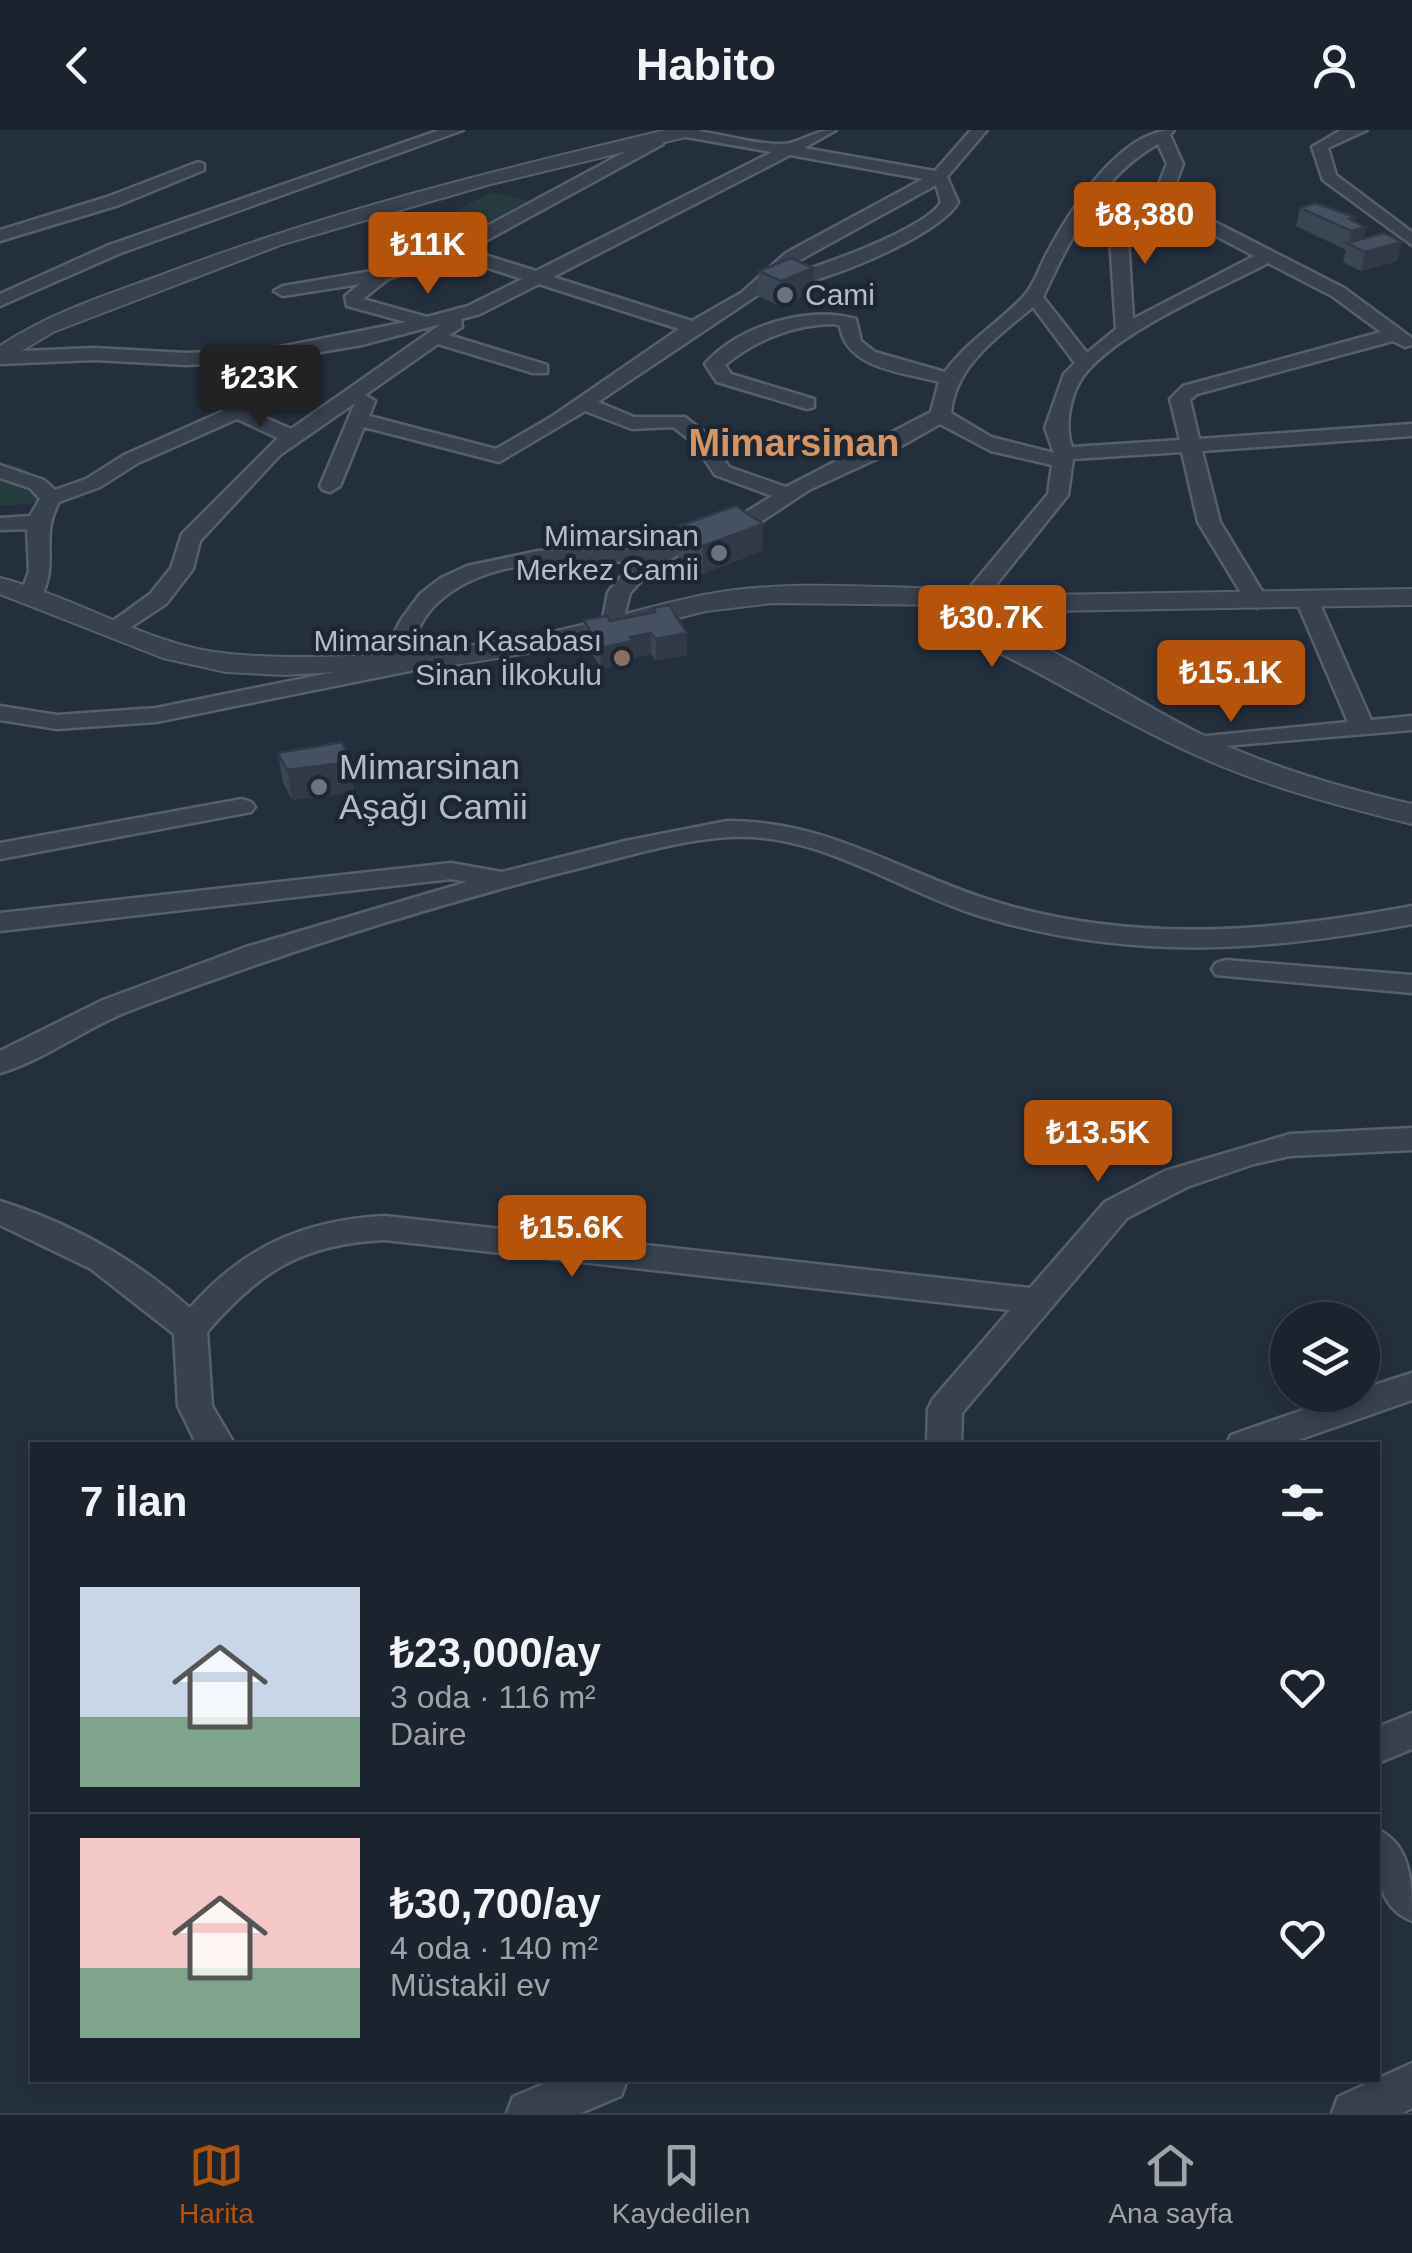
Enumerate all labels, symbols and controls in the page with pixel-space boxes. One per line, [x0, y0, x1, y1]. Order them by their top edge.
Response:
icon: back [50, 38, 105, 93]
icon: person [1307, 38, 1362, 93]
text: Habito [636, 39, 776, 90]
pin: ₺8,380 [1064, 182, 1226, 267]
text: ₺8,380 [1096, 196, 1194, 232]
pin: ₺11K [369, 212, 487, 297]
text: ₺11K [390, 226, 466, 262]
place label: Cami [805, 278, 875, 311]
marker: Cami [774, 284, 796, 306]
pin: ₺23K [201, 345, 319, 430]
text: ₺23K [221, 359, 299, 395]
district label: Mimarsinan [688, 422, 900, 464]
place label: Mimarsinan Merkez Camii [516, 519, 699, 586]
marker: Mimarsinan Merkez Camii [708, 542, 730, 564]
pin: ₺30.7K [911, 585, 1073, 670]
text: ₺30.7K [940, 599, 1044, 635]
place label: Mimarsinan Kasabası Sinan İlkokulu [314, 624, 602, 691]
pin: ₺15.1K [1150, 640, 1312, 725]
marker: Mimarsinan Kasabası Sinan İlkokulu [611, 647, 633, 669]
text: ₺15.1K [1179, 654, 1283, 690]
place label: Mimarsinan Aşağı Camii [339, 747, 528, 826]
marker: Mimarsinan Aşağı Camii [308, 776, 330, 798]
pin: ₺13.5K [1017, 1100, 1179, 1185]
text: ₺13.5K [1046, 1114, 1150, 1150]
pin: ₺15.6K [491, 1195, 653, 1280]
text: ₺15.6K [520, 1209, 624, 1245]
map controls [1270, 1302, 1380, 1412]
button: layers [1270, 1302, 1380, 1412]
icon: filters [1275, 1475, 1330, 1530]
text: 7 ilan [80, 1478, 187, 1525]
icon: home [160, 1627, 280, 1747]
text: ₺23,000/ay [390, 1629, 601, 1676]
icon: heart [1275, 1660, 1330, 1715]
text: 3 oda · 116 m² [390, 1679, 596, 1715]
text: Daire [390, 1716, 466, 1752]
icon: home [160, 1878, 280, 1998]
text: ₺30,700/ay [390, 1880, 601, 1927]
icon: heart [1275, 1911, 1330, 1966]
text: 4 oda · 140 m² [390, 1930, 598, 1966]
text: Müstakil ev [390, 1967, 550, 2003]
tab: Harita [179, 2138, 254, 2230]
tab: Kaydedilen [612, 2138, 750, 2230]
tab: Ana sayfa [1108, 2138, 1233, 2230]

